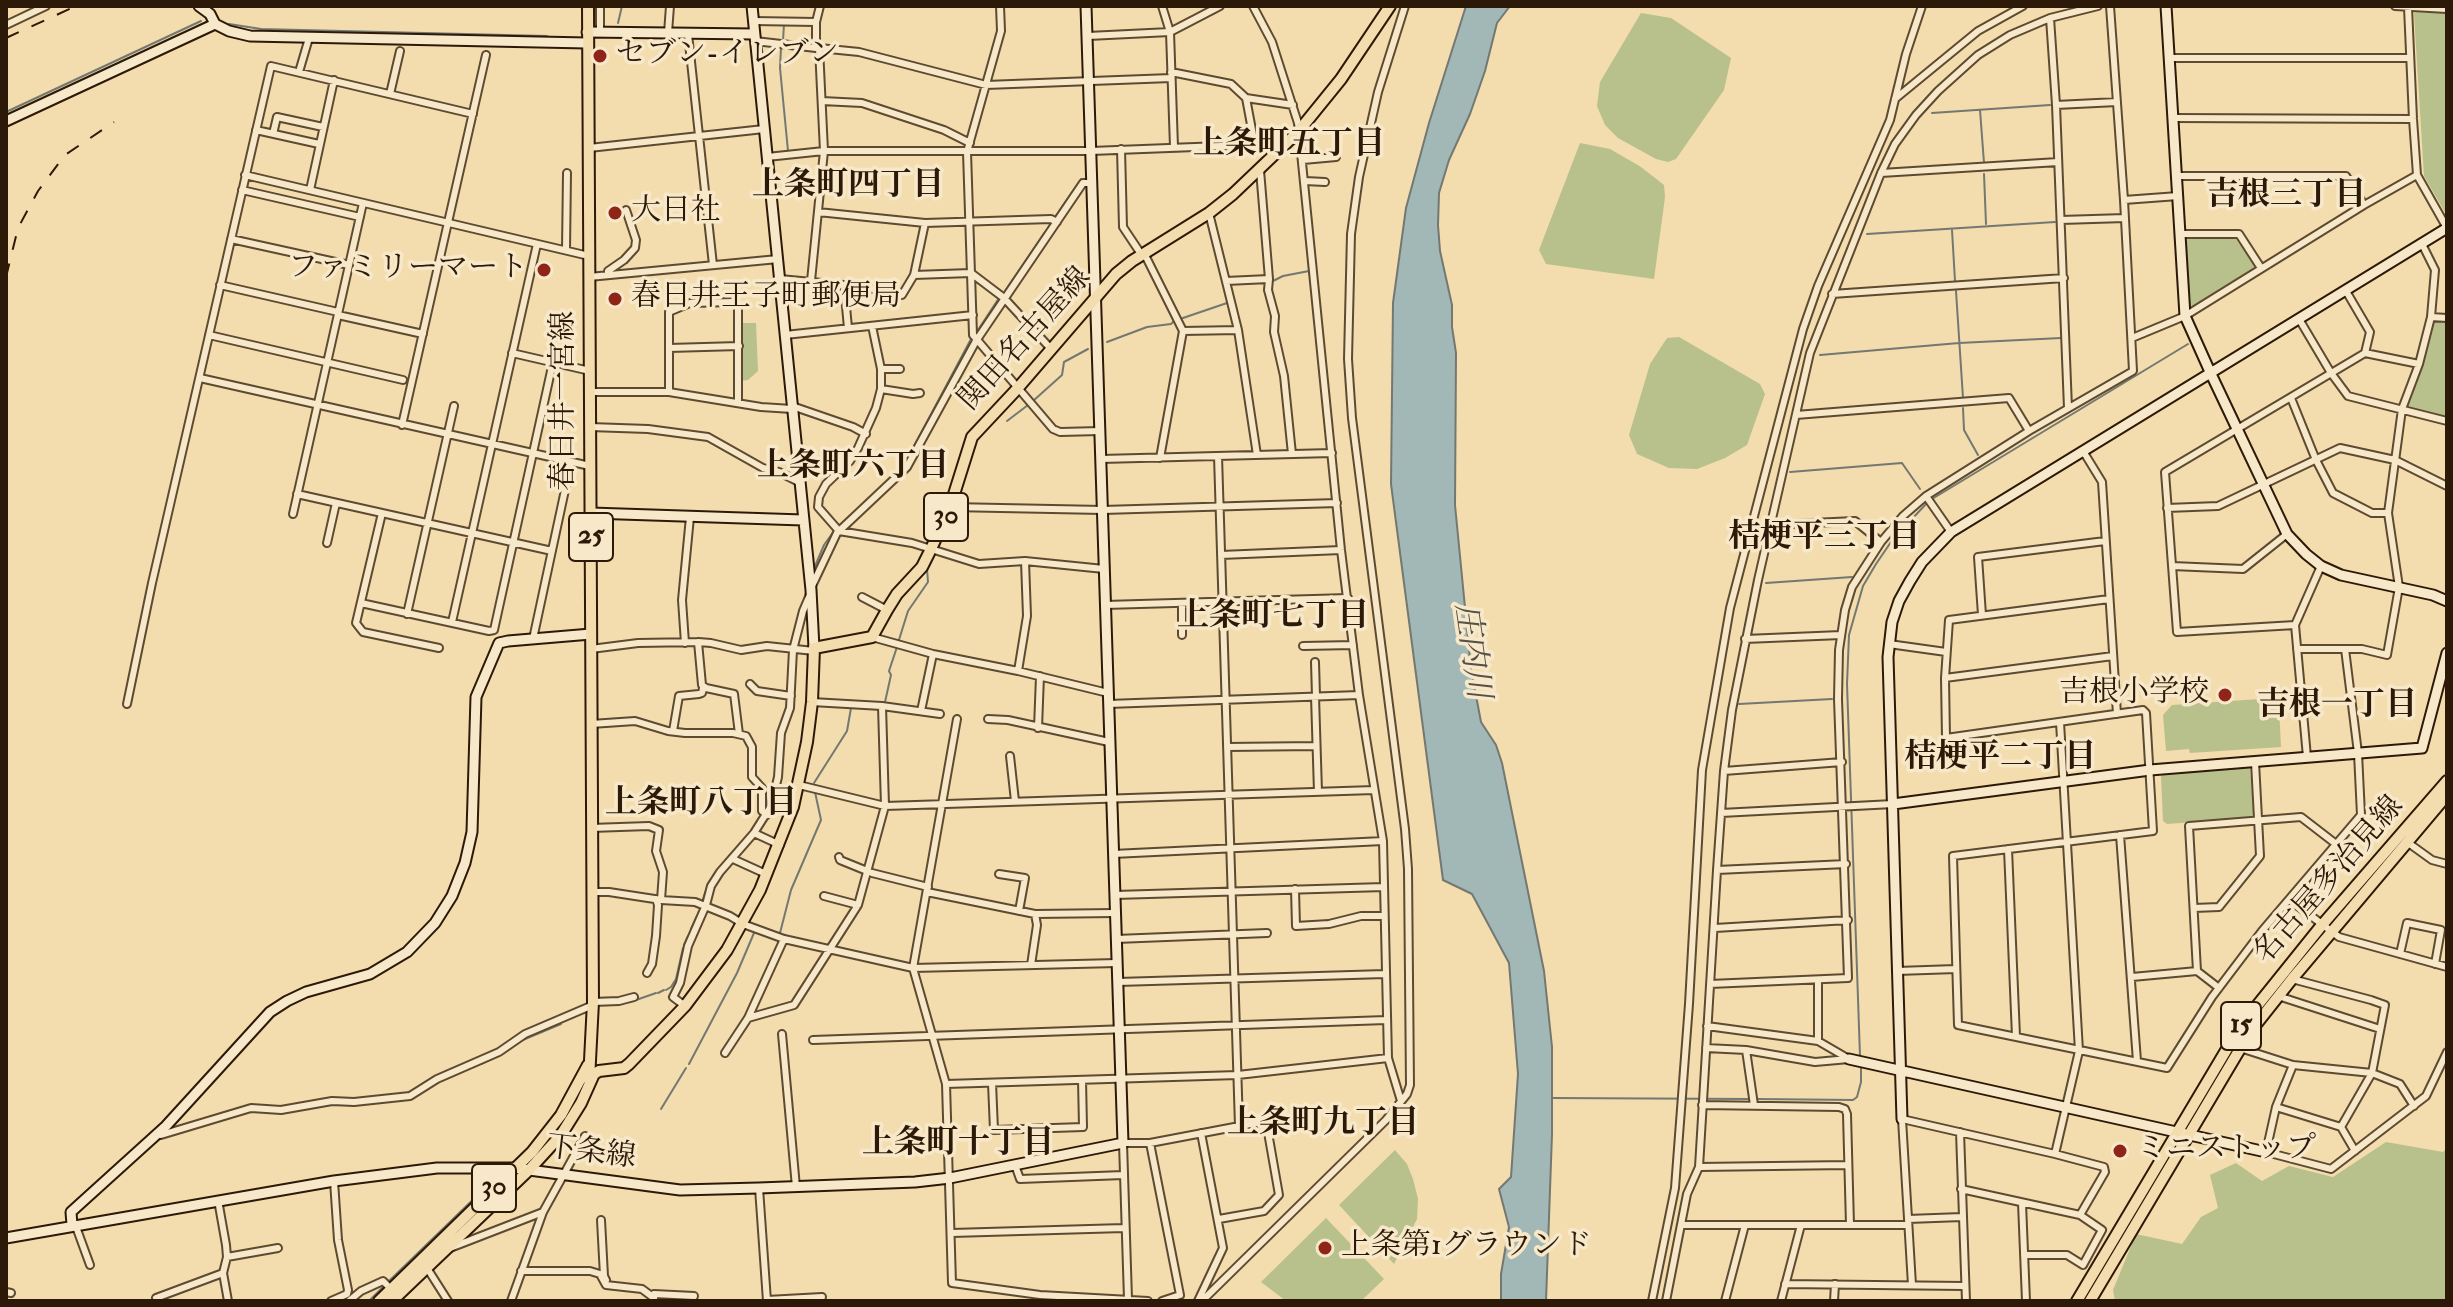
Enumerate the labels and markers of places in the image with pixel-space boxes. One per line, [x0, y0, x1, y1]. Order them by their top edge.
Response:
place label: セブン-イレブン [616, 38, 839, 74]
marker: セブン-イレブン [591, 47, 609, 65]
place label: 大日社 [631, 195, 721, 231]
marker: 大日社 [606, 204, 624, 222]
place label: ファミリーマート [288, 252, 528, 288]
marker: ファミリーマート [535, 261, 553, 279]
place label: 春日井王子町郵便局 [631, 281, 901, 317]
marker: 春日井王子町郵便局 [606, 290, 624, 308]
place label: 吉根小学校 [2059, 677, 2209, 713]
marker: 吉根小学校 [2216, 686, 2234, 704]
place label: ミニストップ [2136, 1133, 2316, 1169]
marker: ミニストップ [2111, 1142, 2129, 1160]
place label: 上条第1グラウンド [1341, 1230, 1592, 1266]
marker: 上条第1グラウンド [1316, 1239, 1334, 1257]

